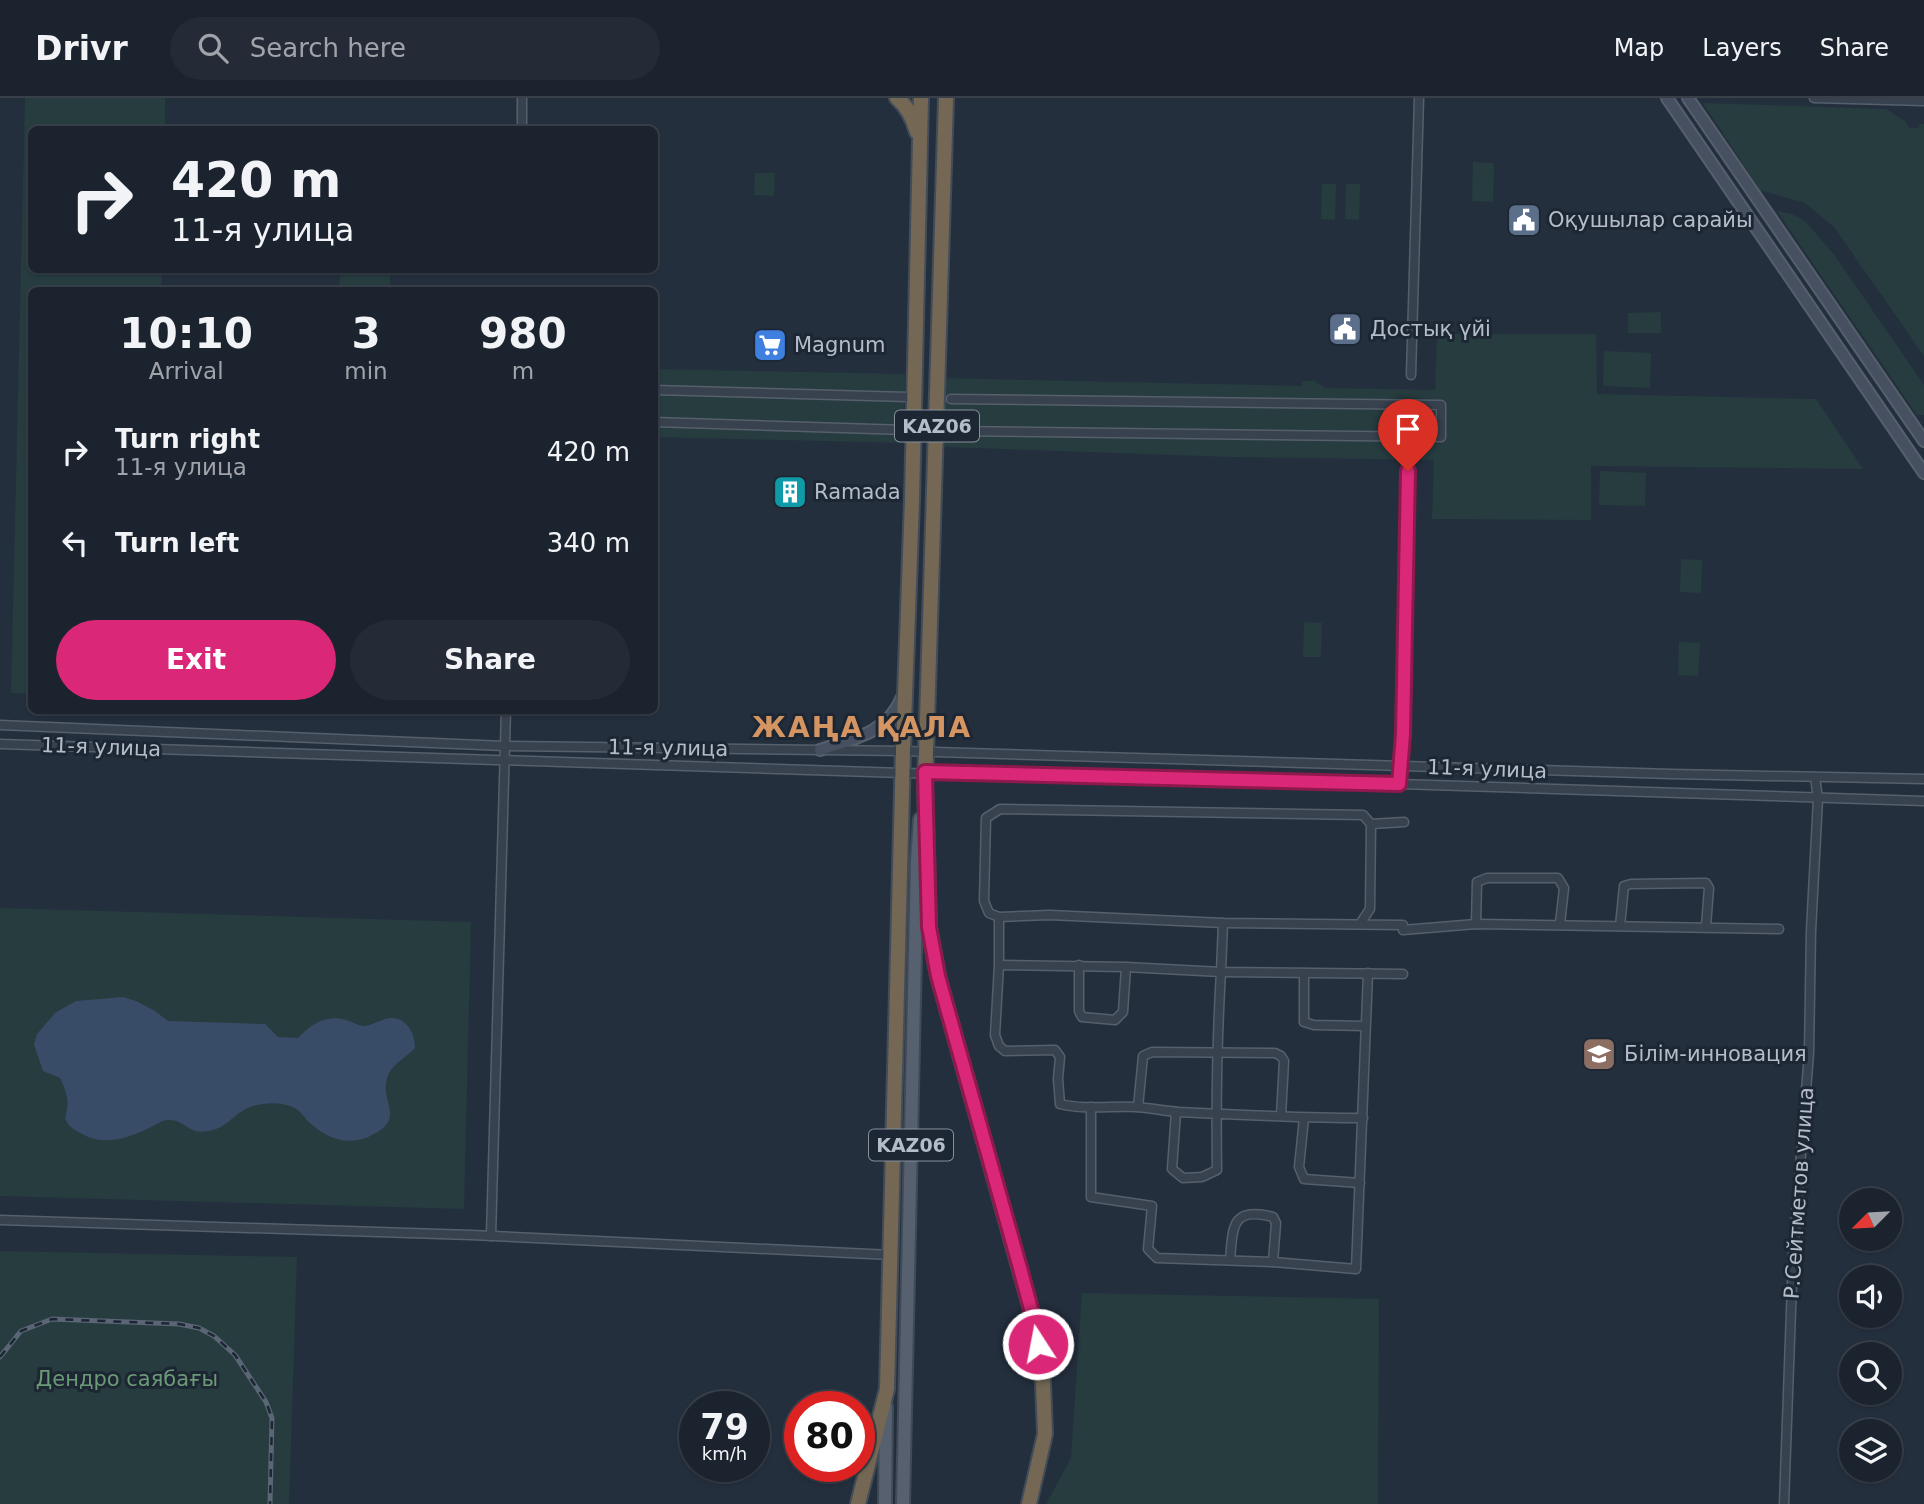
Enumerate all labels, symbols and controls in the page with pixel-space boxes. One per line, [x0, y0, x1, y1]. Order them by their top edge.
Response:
search box [170, 17, 660, 80]
text: Drivr [35, 29, 128, 68]
icon: search [194, 29, 232, 67]
text: Search here [250, 33, 406, 63]
text: Map [1614, 34, 1664, 62]
text: Layers [1702, 34, 1782, 62]
text: Share [1820, 34, 1889, 62]
text: 420 m [171, 152, 341, 209]
icon: right [56, 154, 147, 245]
public building icon: Оқушылар сарайы [1505, 201, 1543, 239]
place label: Оқушылар сарайы [1548, 208, 1753, 232]
text: 11-я улица [171, 211, 354, 249]
text: 10:10 [119, 309, 253, 358]
text: 3 [351, 309, 381, 358]
text: 980 [479, 309, 567, 358]
public building icon: Достық үйі [1326, 310, 1364, 348]
place label: Достық үйі [1370, 317, 1491, 341]
supermarket icon: Magnum [751, 326, 789, 364]
place label: Magnum [794, 333, 885, 357]
text: Arrival [149, 358, 224, 384]
text: min [344, 358, 388, 384]
text: m [512, 358, 534, 384]
pin [1378, 399, 1438, 471]
road number: KАZ06 [895, 410, 979, 442]
icon: arrive [1389, 410, 1427, 448]
text: Turn right [115, 424, 260, 454]
icon: right [56, 433, 94, 471]
text: 420 m [547, 437, 630, 467]
text: 11-я улица [115, 454, 247, 480]
building icon: Ramada [771, 473, 809, 511]
place label: Ramada [814, 480, 901, 504]
icon: left [56, 524, 94, 562]
text: Turn left [115, 528, 239, 558]
text: 340 m [547, 528, 630, 558]
button: Exit [56, 620, 336, 700]
button: Share [350, 620, 630, 700]
district label: ЖАҢА ҚАЛА [752, 711, 972, 744]
street label: 11-я улица [40, 733, 162, 761]
street label: 11-я улица [608, 735, 728, 761]
street label: 11-я улица [1426, 755, 1548, 783]
school or university icon: Білім-инновация [1580, 1035, 1618, 1073]
place label: Білім-инновация [1624, 1042, 1807, 1066]
street label: Р.Сейтметов улица [1780, 1086, 1818, 1300]
road number: KАZ06 [869, 1130, 953, 1161]
north arrow [1839, 1188, 1902, 1251]
map controls [1839, 1188, 1902, 1482]
button: sound [1839, 1265, 1902, 1328]
position arrow [1001, 1307, 1075, 1381]
button: search [1839, 1342, 1902, 1405]
park label: Дендро саябағы [36, 1367, 218, 1391]
speed limit sign: 80 [784, 1391, 875, 1482]
text: 79 [700, 1407, 749, 1447]
button: layers [1839, 1419, 1902, 1482]
text: km/h [702, 1443, 747, 1464]

